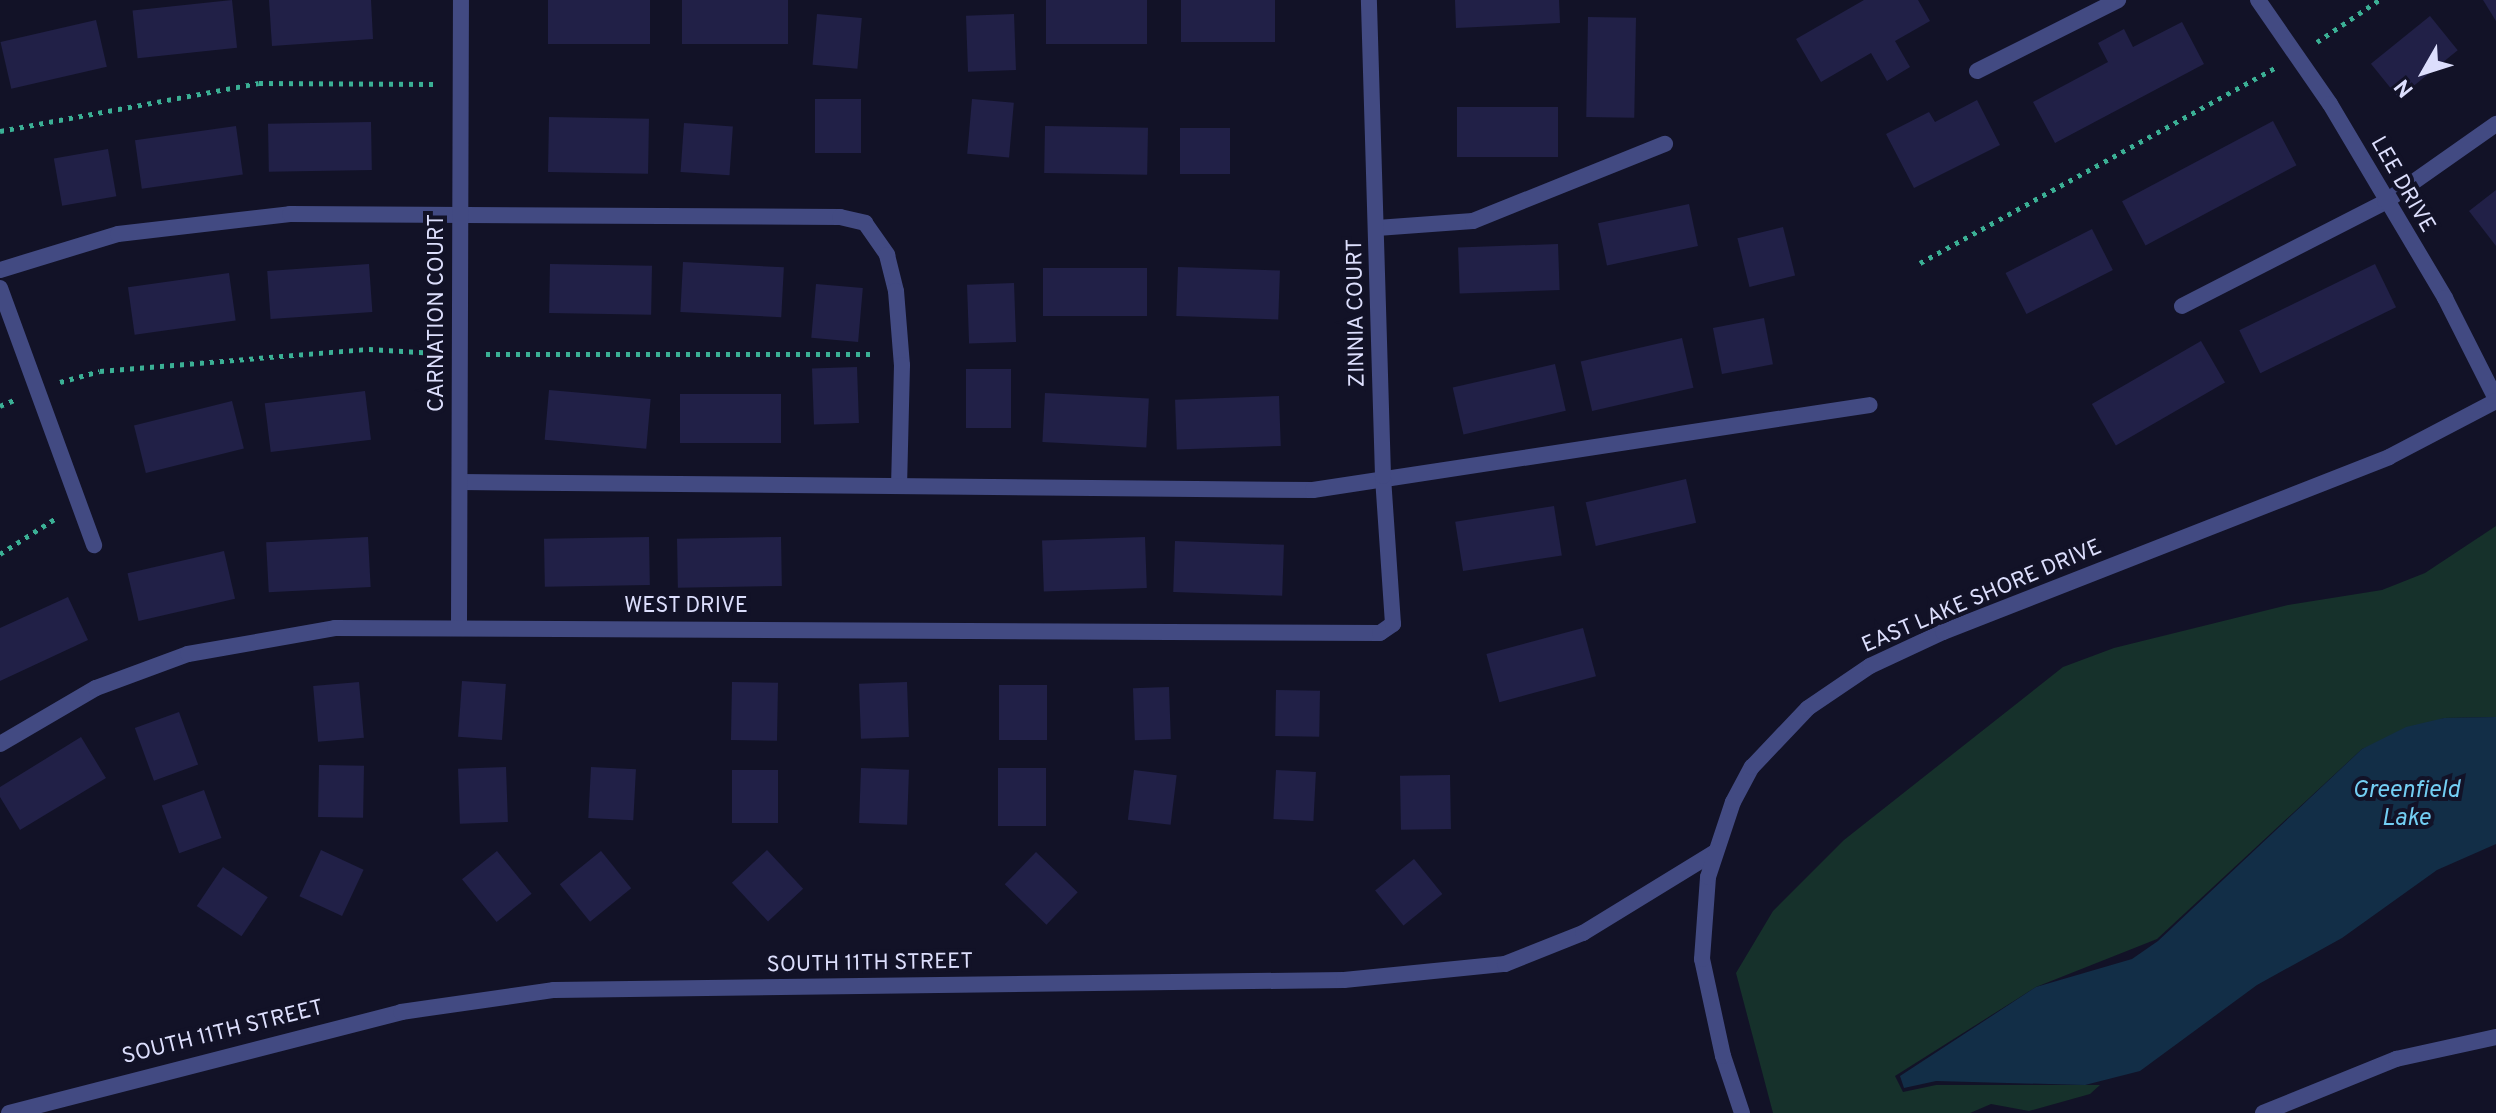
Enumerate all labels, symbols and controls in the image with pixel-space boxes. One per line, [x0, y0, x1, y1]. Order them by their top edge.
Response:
north arrow [2384, 32, 2464, 112]
text: N [2390, 73, 2420, 102]
street label: LEE DRIVE [2364, 132, 2440, 238]
street label: CARNATION COURT [425, 214, 451, 412]
street label: ZINNIA COURT [1342, 238, 1372, 388]
street label: EAST LAKE SHORE DRIVE [1858, 534, 2106, 660]
street label: WEST DRIVE [624, 594, 748, 620]
water label: Greenfield Lake [2352, 778, 2460, 834]
street label: SOUTH 11TH STREET [767, 949, 973, 979]
street label: SOUTH 11TH STREET [120, 995, 326, 1071]

